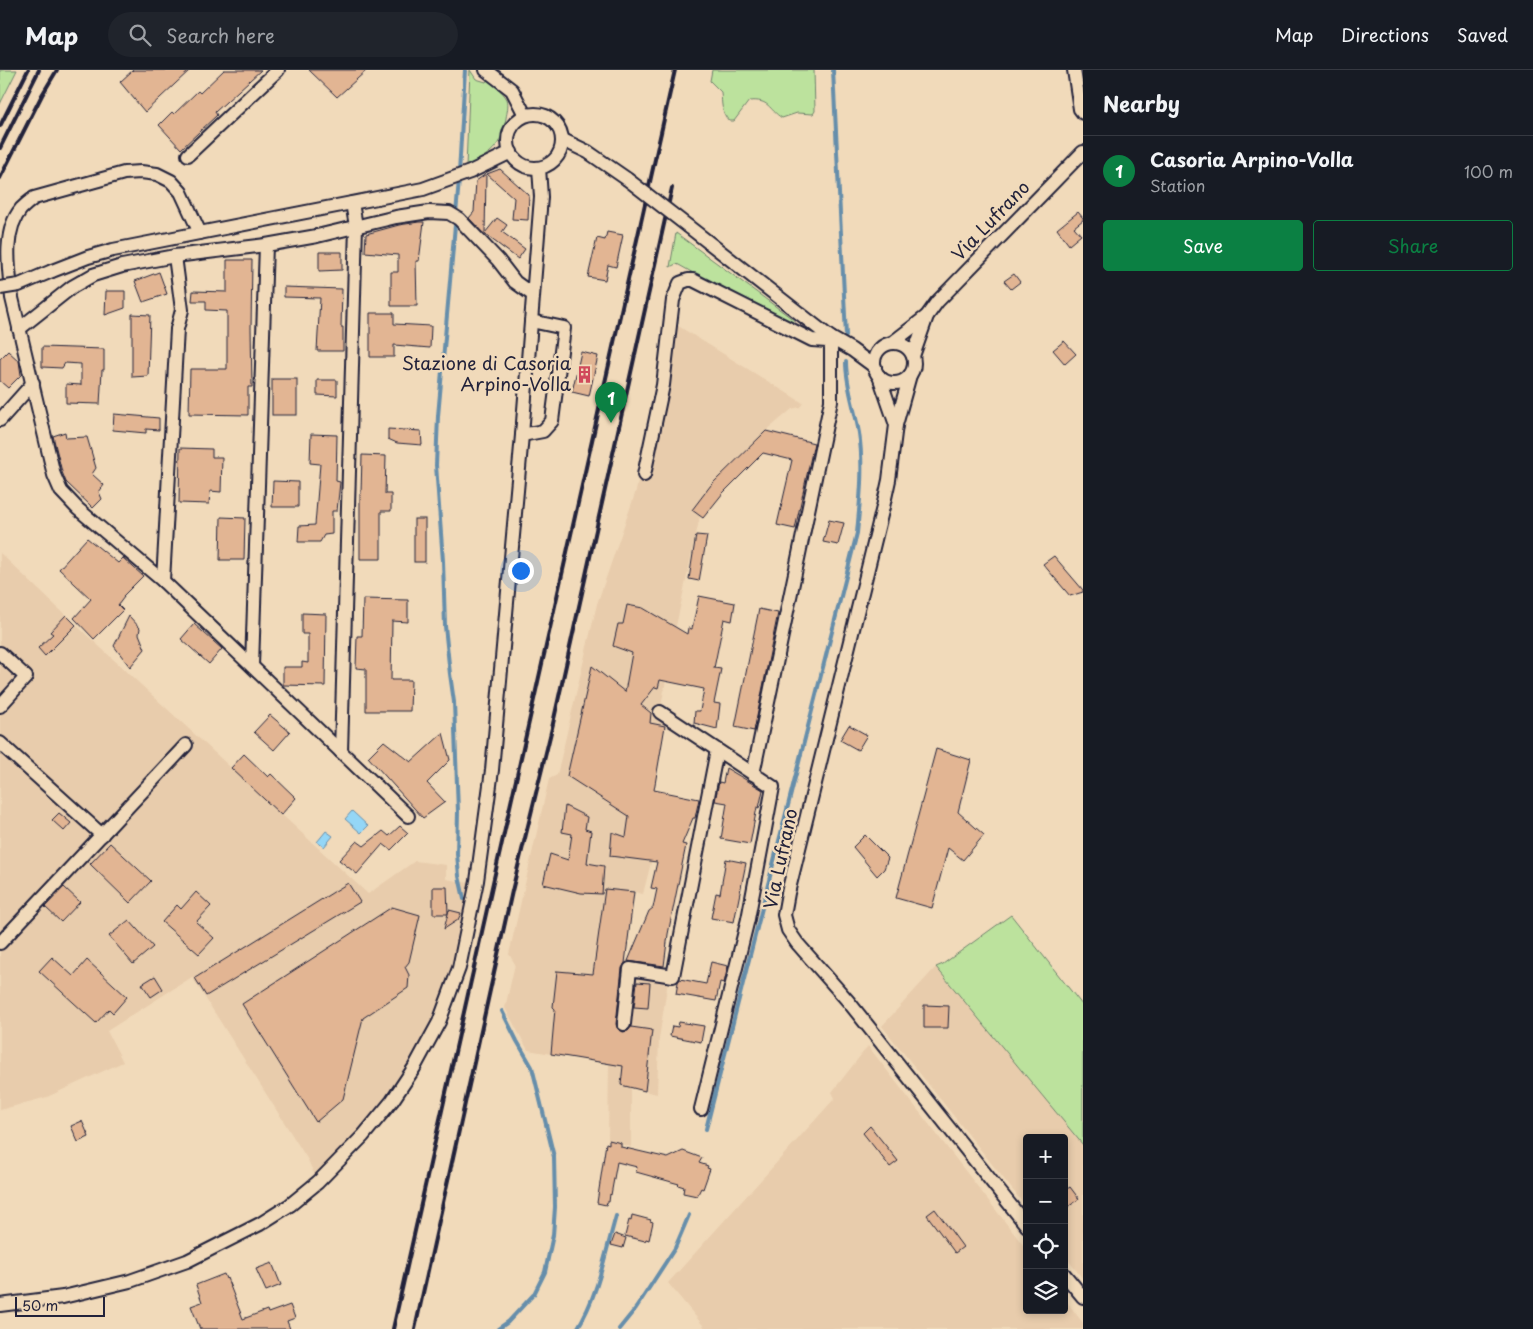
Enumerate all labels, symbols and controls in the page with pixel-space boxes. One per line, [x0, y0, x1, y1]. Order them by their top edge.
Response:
search box [108, 12, 458, 57]
text: Map [25, 17, 78, 53]
icon: search [126, 21, 154, 49]
text: Search here [166, 21, 275, 49]
text: Map [1275, 21, 1313, 48]
text: Directions [1341, 21, 1429, 48]
text: Saved [1457, 21, 1508, 48]
text: Nearby [1103, 87, 1180, 119]
text: Casoria Arpino-Volla [1150, 145, 1354, 173]
text: 1 [1115, 159, 1123, 183]
text: 100 m [1464, 159, 1513, 183]
text: Station [1150, 173, 1205, 197]
street label: Via Lufrano [945, 174, 1035, 266]
button: Save [1103, 220, 1303, 271]
button: Share [1313, 220, 1513, 271]
place label: Stazione di Casoria Arpino-Volla [402, 349, 572, 397]
building icon: Stazione di Casoria Arpino-Volla [575, 364, 595, 384]
pin: 1 [595, 382, 627, 423]
your location [508, 558, 534, 584]
street label: Via Lufrano [756, 806, 803, 912]
map controls [1023, 1134, 1068, 1314]
button: + [1023, 1134, 1068, 1179]
button: − [1023, 1179, 1068, 1224]
button: locate [1023, 1224, 1068, 1269]
button: layers [1023, 1269, 1068, 1314]
scale bar [15, 1294, 105, 1317]
text: 50 m [22, 1295, 58, 1316]

